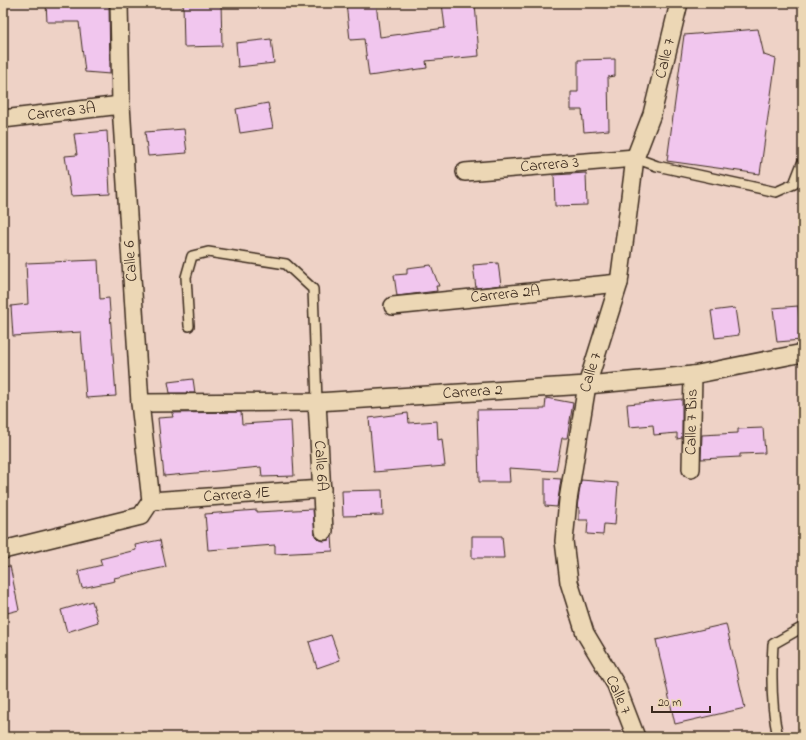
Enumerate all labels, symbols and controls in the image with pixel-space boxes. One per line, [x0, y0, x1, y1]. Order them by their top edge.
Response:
street label: Calle 7 [649, 36, 682, 81]
street label: Carrera 3A [26, 96, 97, 128]
street label: Carrera 3 [519, 151, 580, 179]
street label: Calle 6 [118, 240, 144, 282]
street label: Carrera 2A [469, 279, 542, 310]
street label: Calle 7 [574, 349, 609, 394]
street label: Carrera 2 [442, 378, 503, 406]
street label: Calle 7 Bis [679, 389, 705, 455]
street label: Calle 6A [307, 440, 334, 492]
street label: Carrera 1E [203, 481, 271, 509]
street label: Calle 7 [599, 672, 637, 719]
scale bar [652, 688, 710, 714]
text: 20 m [658, 694, 681, 712]

